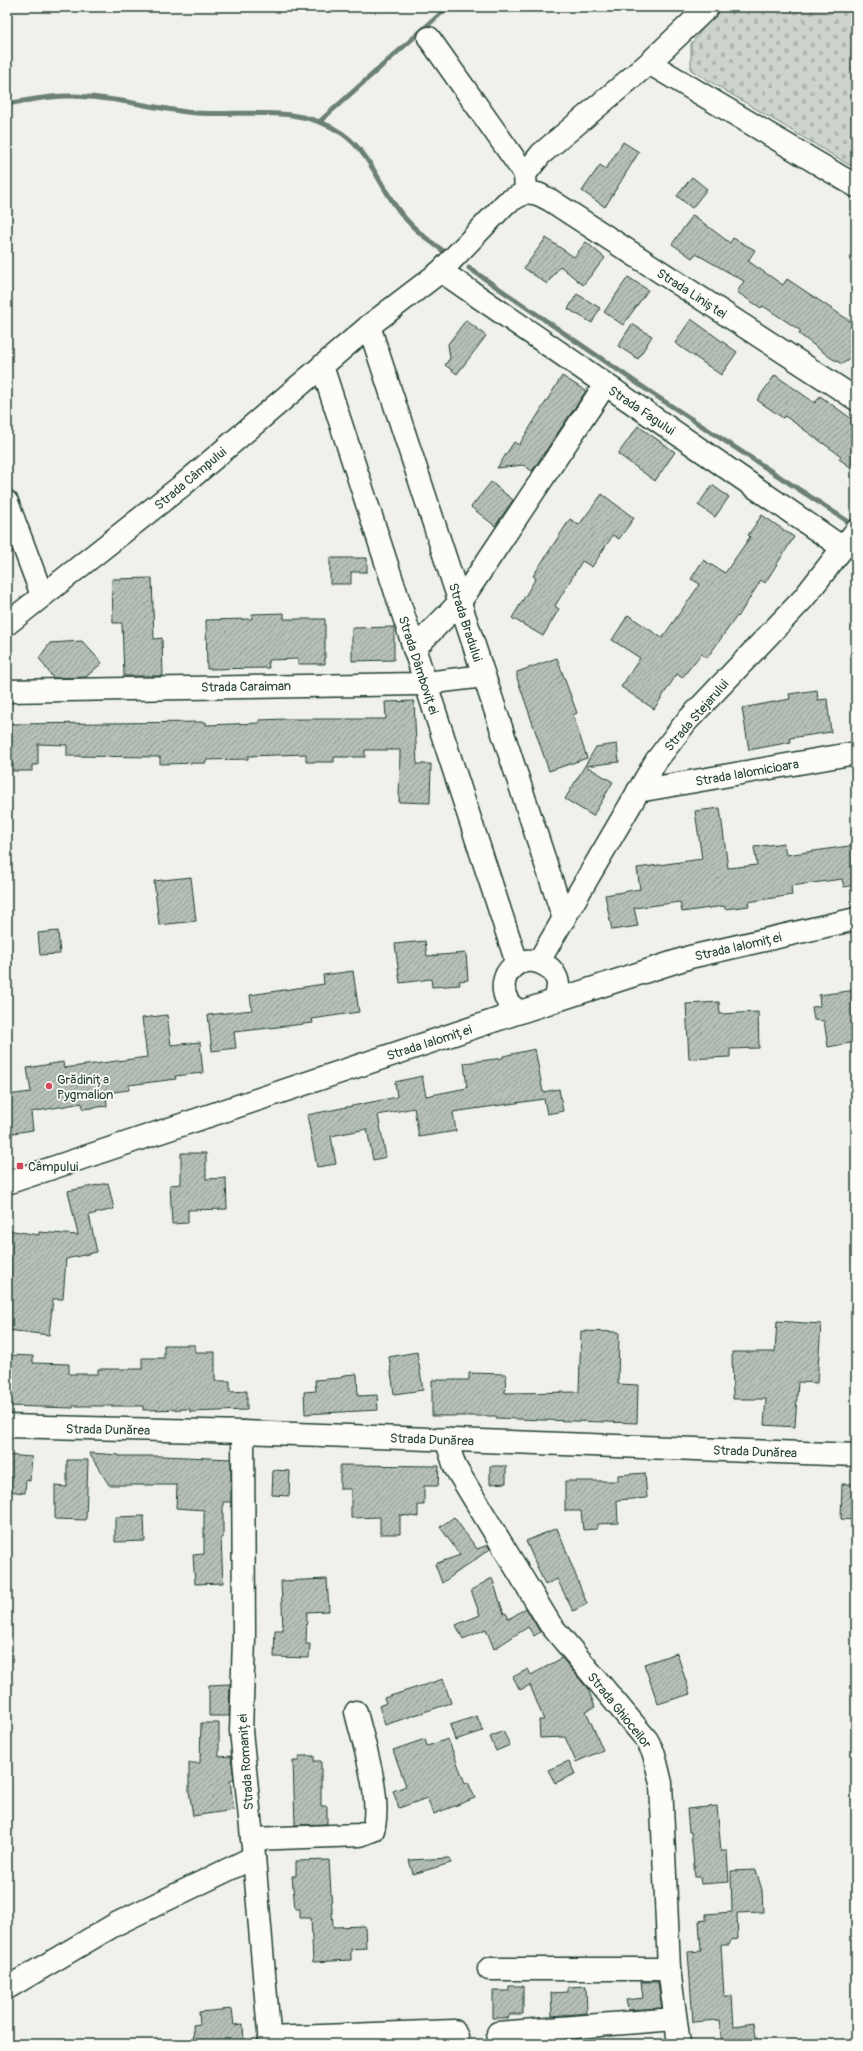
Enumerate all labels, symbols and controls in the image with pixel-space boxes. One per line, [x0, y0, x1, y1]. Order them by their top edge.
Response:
street label: Strada Liniștei [654, 265, 729, 322]
street label: Strada Fagului [605, 383, 678, 439]
street label: Strada Câmpului [151, 444, 230, 513]
street label: Strada Bradului [445, 581, 485, 664]
street label: Strada Dâmboviței [395, 614, 442, 717]
street label: Strada Stejarului [661, 676, 732, 755]
street label: Strada Caraiman [201, 678, 291, 696]
street label: Strada Ialomicioara [694, 756, 800, 790]
street label: Strada Ialomiței [693, 929, 783, 965]
street label: Strada Ialomiței [385, 1022, 474, 1064]
place label: Grădinița Pygmalion [57, 1072, 113, 1103]
marker: Grădinița Pygmalion [44, 1081, 54, 1091]
place label: Câmpului [28, 1159, 78, 1175]
marker: Câmpului [15, 1161, 25, 1171]
street label: Strada Dunărea [66, 1421, 150, 1439]
street label: Strada Dunărea [390, 1431, 474, 1449]
street label: Strada Dunărea [713, 1443, 797, 1461]
street label: Strada Ghioceilor [584, 1669, 655, 1752]
street label: Strada Romaniței [235, 1713, 257, 1811]

